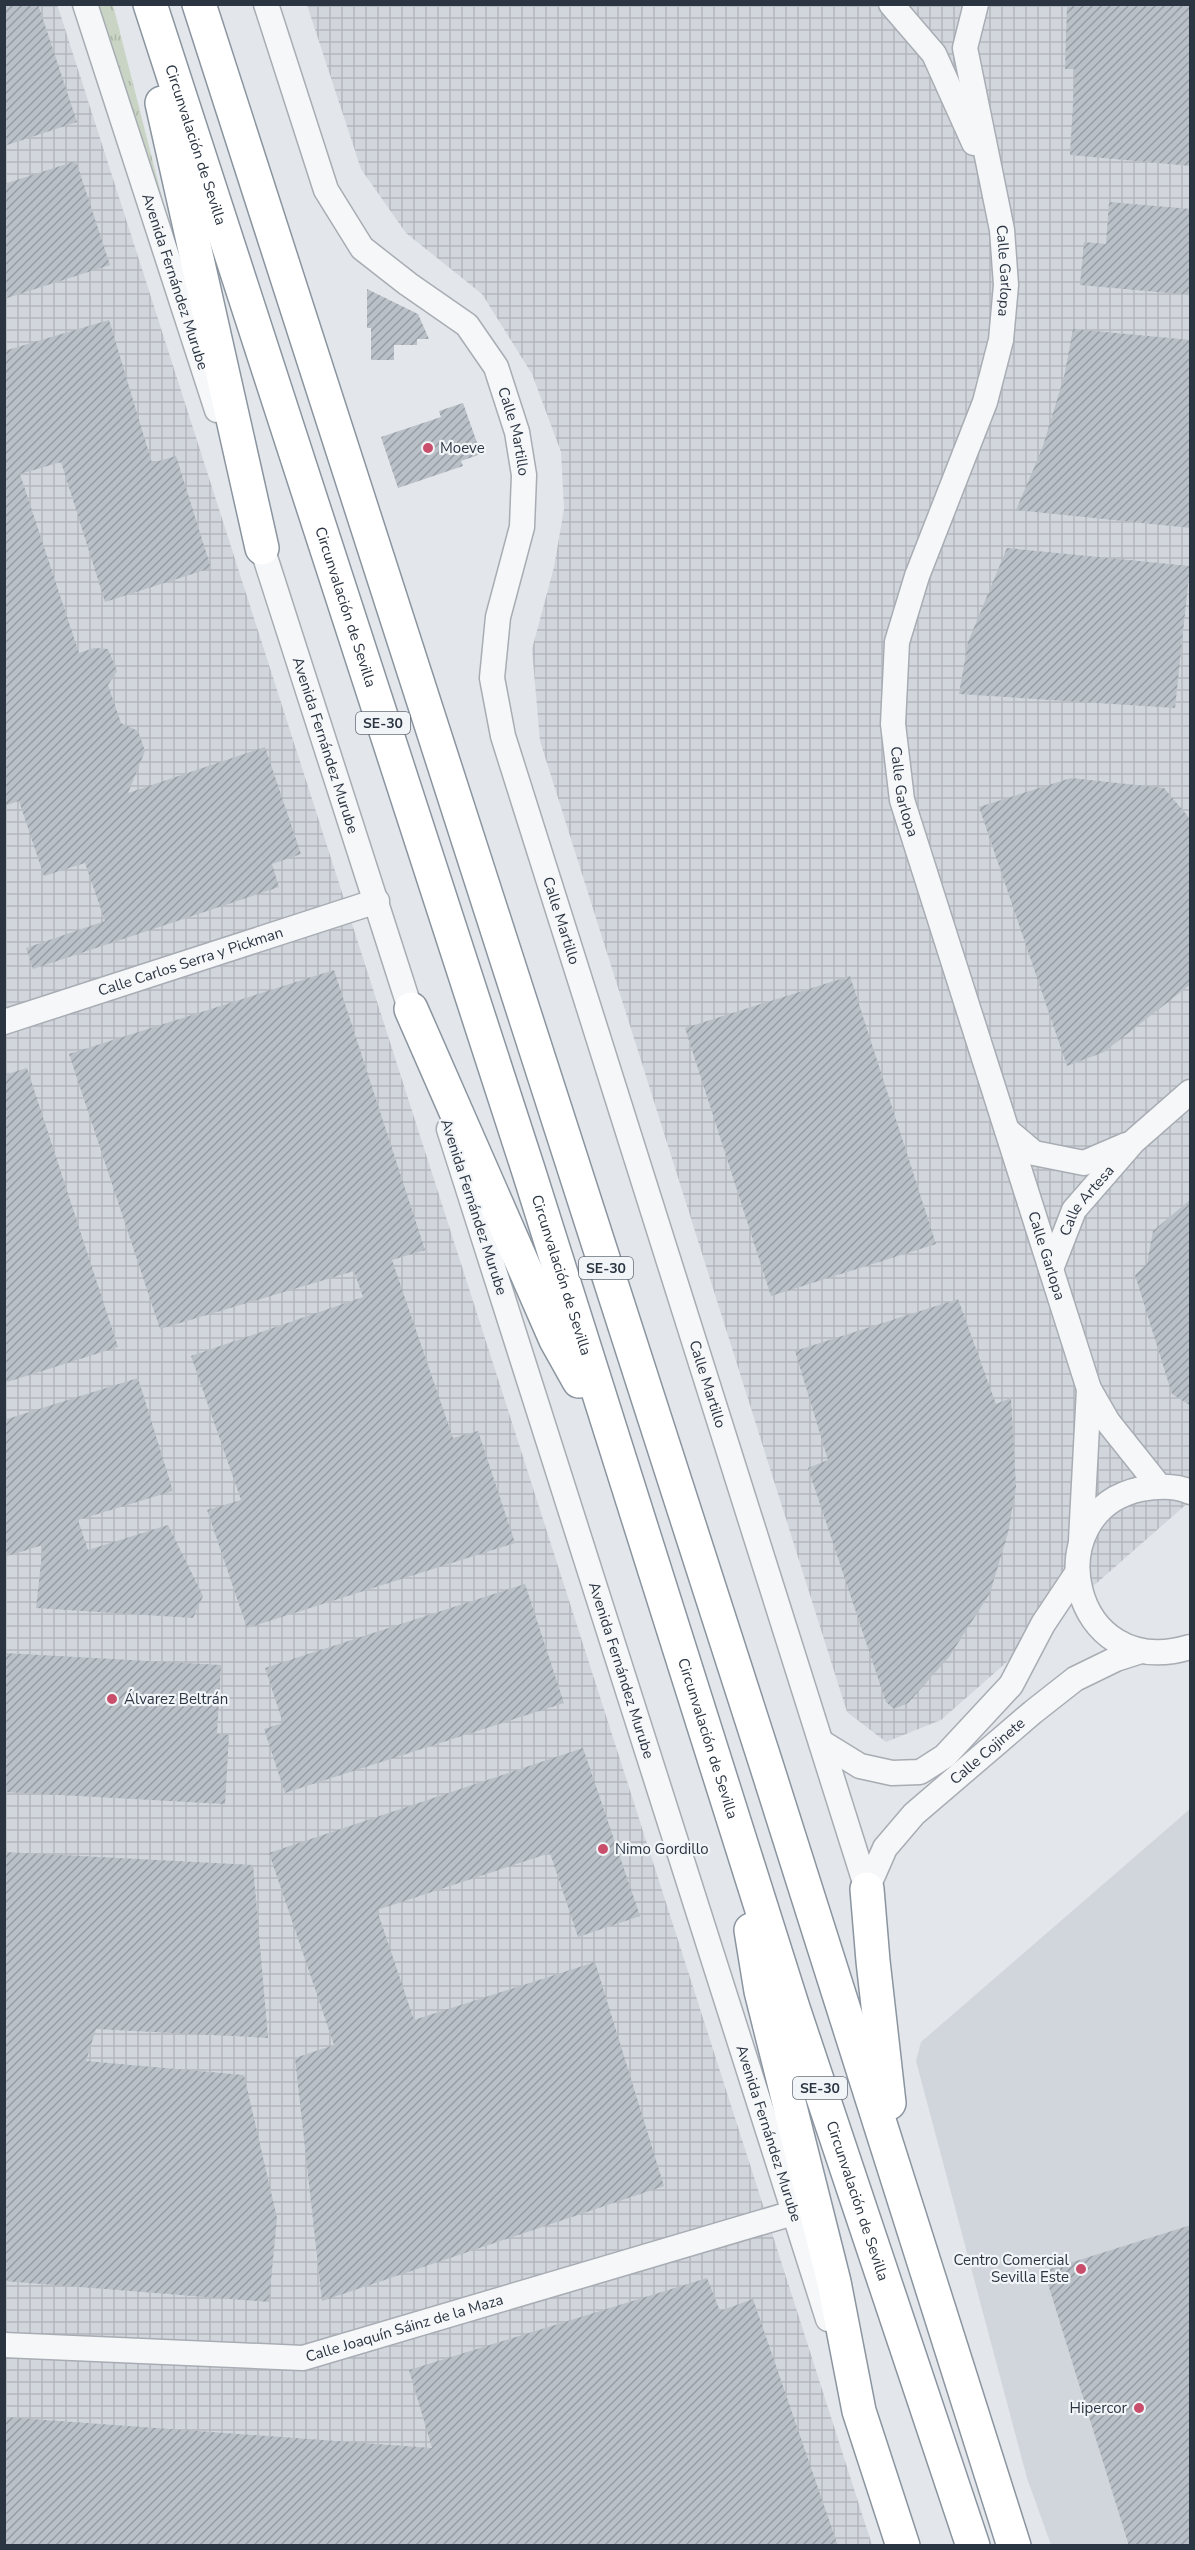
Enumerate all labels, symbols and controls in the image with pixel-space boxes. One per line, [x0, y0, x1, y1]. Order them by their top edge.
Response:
street label: Circunvalación de Sevilla [160, 62, 231, 228]
street label: Avenida Fernández Murube [137, 191, 213, 372]
street label: Calle Garlopa [991, 223, 1016, 318]
street label: Calle Martillo [493, 384, 534, 477]
place label: Moeve [440, 438, 485, 458]
marker: Moeve [421, 441, 435, 455]
street label: Circunvalación de Sevilla [310, 524, 381, 690]
street label: Avenida Fernández Murube [288, 654, 363, 836]
road number: SE-30 [356, 712, 410, 734]
street label: Calle Garlopa [886, 745, 923, 839]
street label: Calle Martillo [538, 874, 585, 967]
street label: Calle Carlos Serra y Pickman [95, 922, 286, 1001]
street label: Avenida Fernández Murube [436, 1116, 512, 1298]
street label: Calle Artesa [1055, 1161, 1119, 1239]
street label: Circunvalación de Sevilla [527, 1192, 596, 1358]
street label: Calle Garlopa [1023, 1209, 1070, 1303]
road number: SE-30 [579, 1257, 633, 1279]
street label: Calle Martillo [684, 1338, 731, 1430]
street label: Avenida Fernández Murube [584, 1579, 659, 1761]
street label: Circunvalación de Sevilla [673, 1656, 743, 1821]
place label: Álvarez Beltrán [124, 1689, 228, 1709]
marker: Álvarez Beltrán [105, 1692, 119, 1706]
street label: Calle Cojinete [945, 1713, 1029, 1789]
place label: Nimo Gordillo [615, 1839, 709, 1859]
marker: Nimo Gordillo [596, 1842, 610, 1856]
street label: Avenida Fernández Murube [731, 2042, 806, 2224]
road number: SE-30 [793, 2077, 847, 2099]
street label: Circunvalación de Sevilla [821, 2118, 894, 2283]
place label: Centro Comercial Sevilla Este [953, 2250, 1070, 2287]
marker: Centro Comercial Sevilla Este [1074, 2262, 1088, 2276]
street label: Calle Joaquín Sáinz de la Maza [303, 2289, 506, 2367]
place label: Hipercor [1070, 2398, 1128, 2418]
marker: Hipercor [1132, 2401, 1146, 2415]

